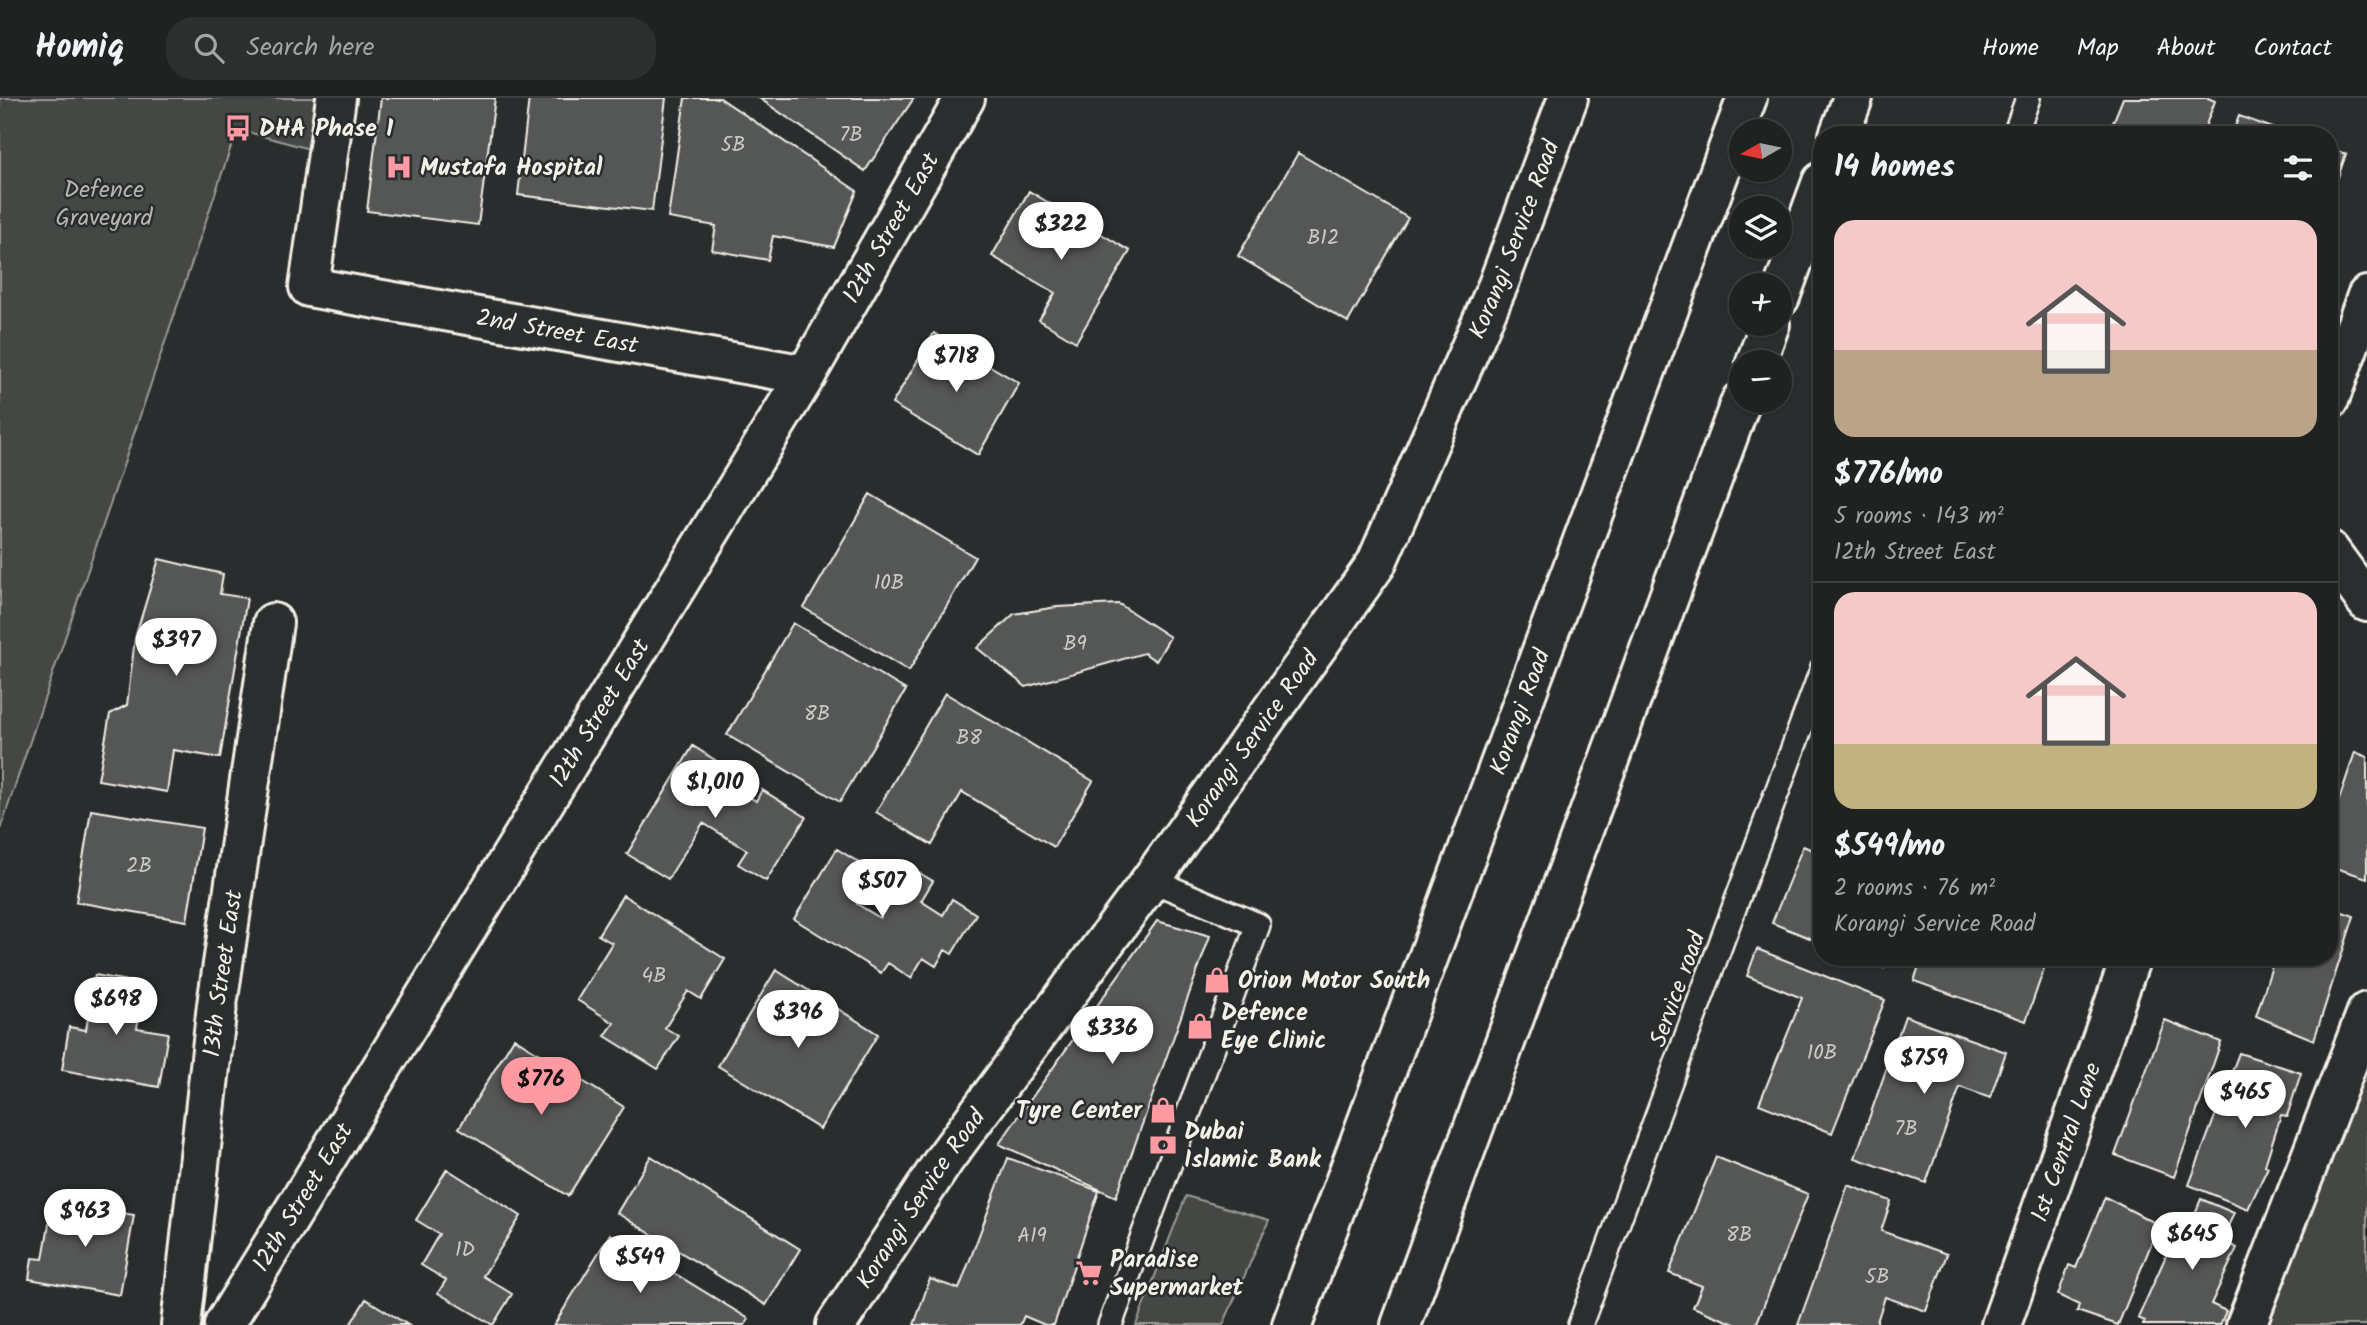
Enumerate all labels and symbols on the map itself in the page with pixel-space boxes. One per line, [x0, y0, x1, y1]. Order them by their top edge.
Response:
place label: DHA Phase 1 [259, 110, 394, 149]
bus stop icon: DHA Phase 1 [223, 113, 253, 143]
house number: 7B [839, 119, 863, 152]
north arrow [1729, 119, 1792, 182]
house number: 5B [721, 129, 745, 162]
street label: Korangi Service Road [1459, 134, 1572, 346]
street label: 12th Street East [833, 145, 951, 311]
place label: Mustafa Hospital [420, 149, 603, 188]
hospital icon: Mustafa Hospital [384, 152, 414, 182]
park label: Defence Graveyard [55, 171, 154, 238]
pin: $322 [1020, 202, 1102, 262]
house number: B12 [1307, 222, 1339, 255]
street label: 2nd Street East [473, 299, 642, 366]
pin: $718 [915, 334, 997, 394]
house number: 10B [874, 567, 904, 600]
pin: $397 [135, 618, 217, 678]
house number: B9 [1063, 628, 1087, 661]
street label: 12th Street East [540, 631, 661, 796]
street label: Korangi Service Road [1176, 642, 1330, 837]
street label: Korangi Road [1480, 643, 1562, 781]
house number: 8B [804, 698, 830, 731]
house number: B8 [956, 722, 982, 755]
pin: $1,010 [658, 760, 772, 820]
house number: 2B [126, 850, 152, 883]
pin: $507 [841, 860, 923, 919]
street label: 13th Street East [193, 887, 255, 1059]
street label: Service road [1639, 925, 1718, 1053]
house number: 4B [642, 960, 666, 993]
place label: Orion Motor South [1238, 962, 1430, 1001]
shop icon: Orion Motor South [1202, 965, 1232, 995]
pin: $698 [75, 978, 157, 1037]
pin: $396 [757, 990, 839, 1050]
place label: Defence Eye Clinic [1221, 994, 1326, 1061]
pin: $336 [1071, 1006, 1153, 1066]
shop icon: Defence Eye Clinic [1185, 1011, 1215, 1041]
house number: 10B [1807, 1037, 1837, 1070]
pin: $759 [1883, 1037, 1965, 1096]
street label: 1st Central Lane [2021, 1057, 2113, 1228]
pin: $776 [500, 1058, 582, 1117]
pin: $465 [2204, 1070, 2286, 1130]
place label: Tyre Center [1016, 1092, 1143, 1131]
shop icon: Tyre Center [1148, 1095, 1178, 1125]
street label: Korangi Service Road [847, 1100, 997, 1297]
place label: Dubai Islamic Bank [1184, 1113, 1322, 1180]
house number: 7B [1894, 1113, 1918, 1146]
street label: 12th Street East [243, 1115, 365, 1280]
bank icon: Dubai Islamic Bank [1148, 1130, 1178, 1160]
pin: $963 [44, 1190, 126, 1249]
pin: $645 [2151, 1212, 2233, 1272]
house number: 8B [1726, 1219, 1752, 1252]
house number: A19 [1017, 1220, 1047, 1253]
house number: 1D [455, 1234, 475, 1267]
pin: $549 [599, 1236, 681, 1295]
place label: Paradise Supermarket [1110, 1241, 1244, 1308]
supermarket icon: Paradise Supermarket [1074, 1258, 1104, 1288]
house number: 5B [1865, 1261, 1889, 1294]

